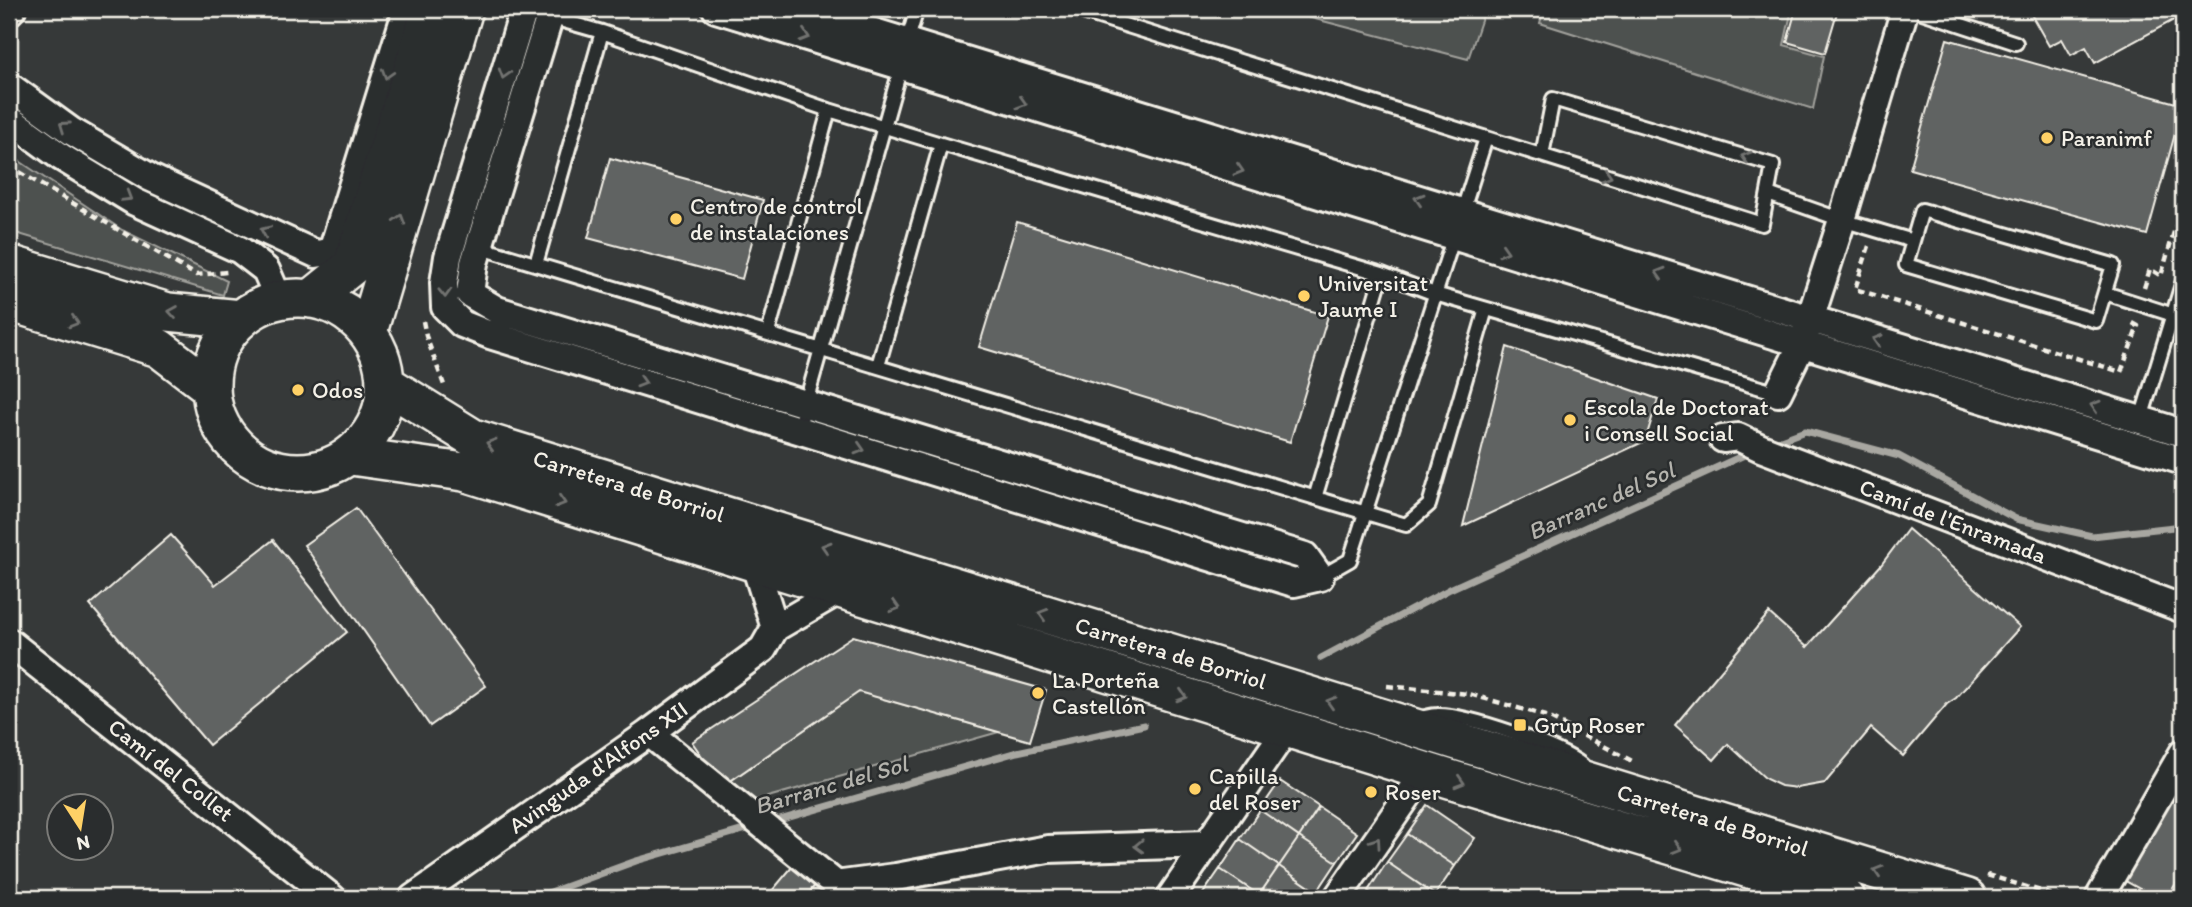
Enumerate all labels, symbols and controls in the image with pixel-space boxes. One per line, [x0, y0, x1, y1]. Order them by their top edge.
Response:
one-way arrow [798, 28, 810, 42]
one-way arrow [381, 67, 395, 80]
one-way arrow [498, 67, 512, 80]
one-way arrow [1016, 95, 1028, 110]
one-way arrow [59, 122, 72, 134]
place label: Paranimf [2061, 124, 2152, 152]
marker: Paranimf [2039, 130, 2055, 146]
one-way arrow [1740, 150, 1752, 165]
one-way arrow [1233, 162, 1245, 177]
one-way arrow [1601, 167, 1613, 182]
one-way arrow [119, 189, 132, 202]
place label: Centro de control de instalaciones [690, 192, 864, 246]
one-way arrow [1413, 193, 1425, 207]
marker: Centro de control de instalaciones [668, 211, 684, 227]
one-way arrow [392, 213, 406, 226]
one-way arrow [260, 225, 272, 239]
one-way arrow [1497, 243, 1509, 258]
one-way arrow [1654, 266, 1666, 281]
place label: Universitat Jaume I [1318, 269, 1428, 323]
one-way arrow [437, 288, 452, 299]
marker: Universitat Jaume I [1296, 288, 1312, 304]
one-way arrow [167, 305, 179, 320]
one-way arrow [68, 314, 80, 329]
one-way arrow [1871, 333, 1883, 348]
one-way arrow [636, 374, 648, 389]
place label: Odos [312, 376, 363, 404]
marker: Odos [290, 382, 306, 398]
place label: Escola de Doctorat i Consell Social [1584, 393, 1769, 447]
one-way arrow [2089, 400, 2101, 415]
marker: Escola de Doctorat i Consell Social [1562, 412, 1578, 428]
one-way arrow [486, 437, 498, 452]
one-way arrow [853, 441, 865, 455]
street label: Carretera de Borriol [530, 444, 729, 529]
water label: Barranc del Sol [1523, 454, 1681, 546]
street label: Camí de l'Enramada [1856, 472, 2050, 570]
one-way arrow [554, 494, 566, 509]
one-way arrow [820, 540, 832, 555]
one-way arrow [889, 598, 901, 613]
one-way arrow [1038, 607, 1050, 622]
street label: Carretera de Borriol [1072, 611, 1271, 696]
place label: La Porteña Castellón [1052, 666, 1159, 720]
marker: La Porteña Castellón [1030, 685, 1046, 701]
one-way arrow [1176, 687, 1188, 702]
street label: Avinguda d'Alfons XII [503, 695, 693, 839]
one-way arrow [1325, 696, 1337, 711]
place label: Grup Roser [1534, 711, 1645, 739]
street label: Camí del Collet [103, 712, 239, 828]
marker: Grup Roser [1512, 717, 1528, 733]
water label: Barranc del Sol [751, 748, 913, 820]
place label: Capilla del Roser [1209, 762, 1300, 816]
one-way arrow [1453, 774, 1465, 789]
place label: Roser [1385, 778, 1441, 806]
street label: Carretera de Borriol [1614, 778, 1813, 863]
marker: Capilla del Roser [1187, 781, 1203, 797]
marker: Roser [1363, 784, 1379, 800]
north arrow [46, 792, 116, 862]
text: N [75, 831, 92, 856]
one-way arrow [1368, 837, 1380, 850]
one-way arrow [1133, 838, 1144, 853]
one-way arrow [1671, 839, 1683, 854]
one-way arrow [1872, 865, 1885, 879]

